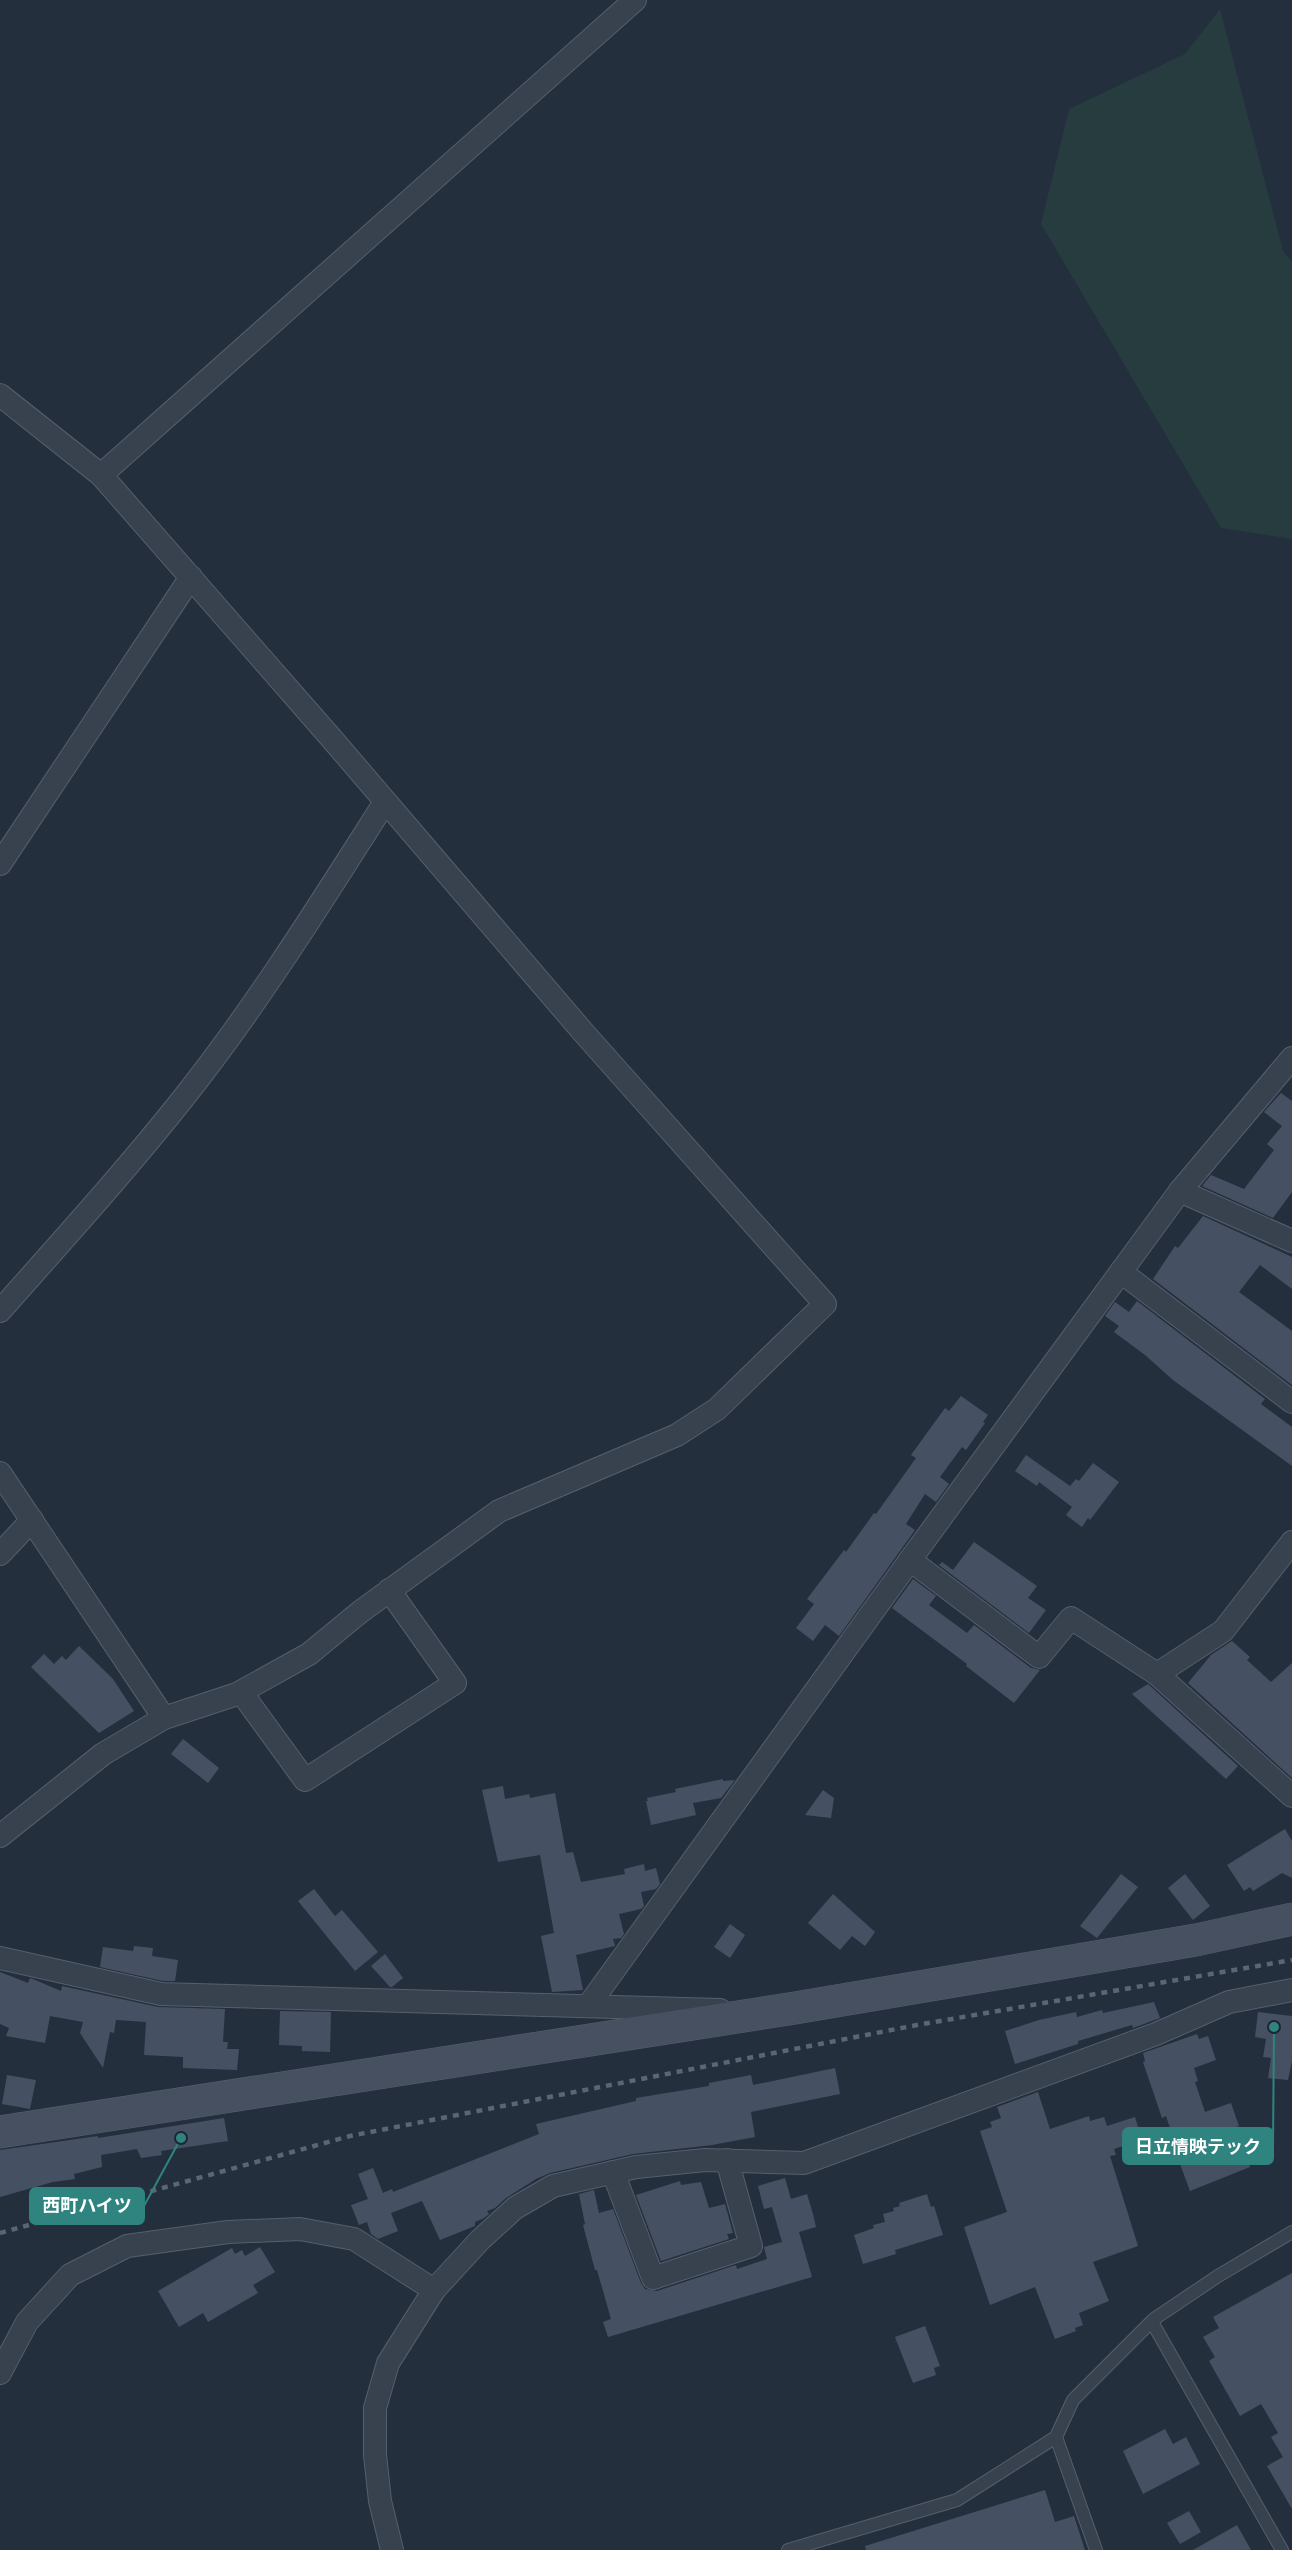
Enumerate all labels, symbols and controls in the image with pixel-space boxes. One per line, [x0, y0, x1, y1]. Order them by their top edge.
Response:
callout: 日立情映テック [1123, 2128, 1273, 2164]
text: 日立情映テック [1135, 2138, 1261, 2157]
callout: 西町ハイツ [30, 2188, 144, 2224]
text: 西町ハイツ [42, 2197, 132, 2216]

